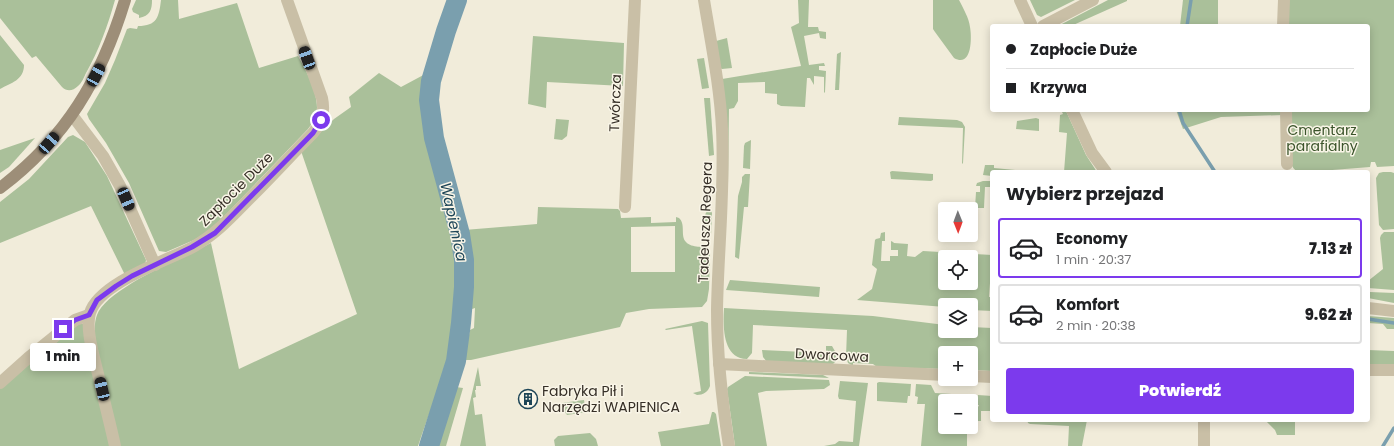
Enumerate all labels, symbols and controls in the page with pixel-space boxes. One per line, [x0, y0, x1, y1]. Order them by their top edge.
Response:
text: Zapłocie Duże [1030, 39, 1137, 60]
car [297, 45, 317, 71]
car [85, 62, 107, 88]
street label: Twórcza [604, 74, 626, 132]
text: Krzywa [1030, 77, 1087, 98]
route start [312, 111, 330, 129]
park label: Cmentarz parafialny [1286, 120, 1358, 156]
car [37, 130, 61, 156]
street label: Zapłocie Duże [195, 147, 278, 230]
street label: Tadeusza Regera [693, 161, 717, 283]
water label: Wapienica [435, 180, 473, 264]
text: Wybierz przejazd [1006, 181, 1164, 206]
car [116, 186, 136, 212]
north arrow [938, 202, 978, 242]
map controls [938, 202, 978, 434]
text: Economy [1056, 228, 1128, 249]
icon: car [1008, 230, 1044, 266]
text: 7.13 zł [1309, 238, 1352, 259]
button: locate [938, 250, 978, 290]
text: 1 min · 20:37 [1056, 250, 1131, 269]
text: Komfort [1056, 294, 1119, 315]
icon: car [1008, 296, 1044, 332]
button: layers [938, 298, 978, 338]
text: 9.62 zł [1305, 304, 1352, 325]
text: 2 min · 20:38 [1056, 316, 1136, 335]
route end [54, 320, 72, 338]
callout: 1 min [30, 343, 96, 371]
street label: Dworcowa [795, 343, 869, 367]
button: + [938, 346, 978, 386]
text: 1 min [46, 347, 80, 366]
button: Potwierdź [1006, 368, 1354, 414]
car [93, 376, 111, 402]
place label: Fabryka Pił i Narzędzi WAPIENICA [542, 381, 680, 417]
building icon: Fabryka Pił i Narzędzi WAPIENICA [517, 388, 539, 410]
button: − [938, 394, 978, 434]

